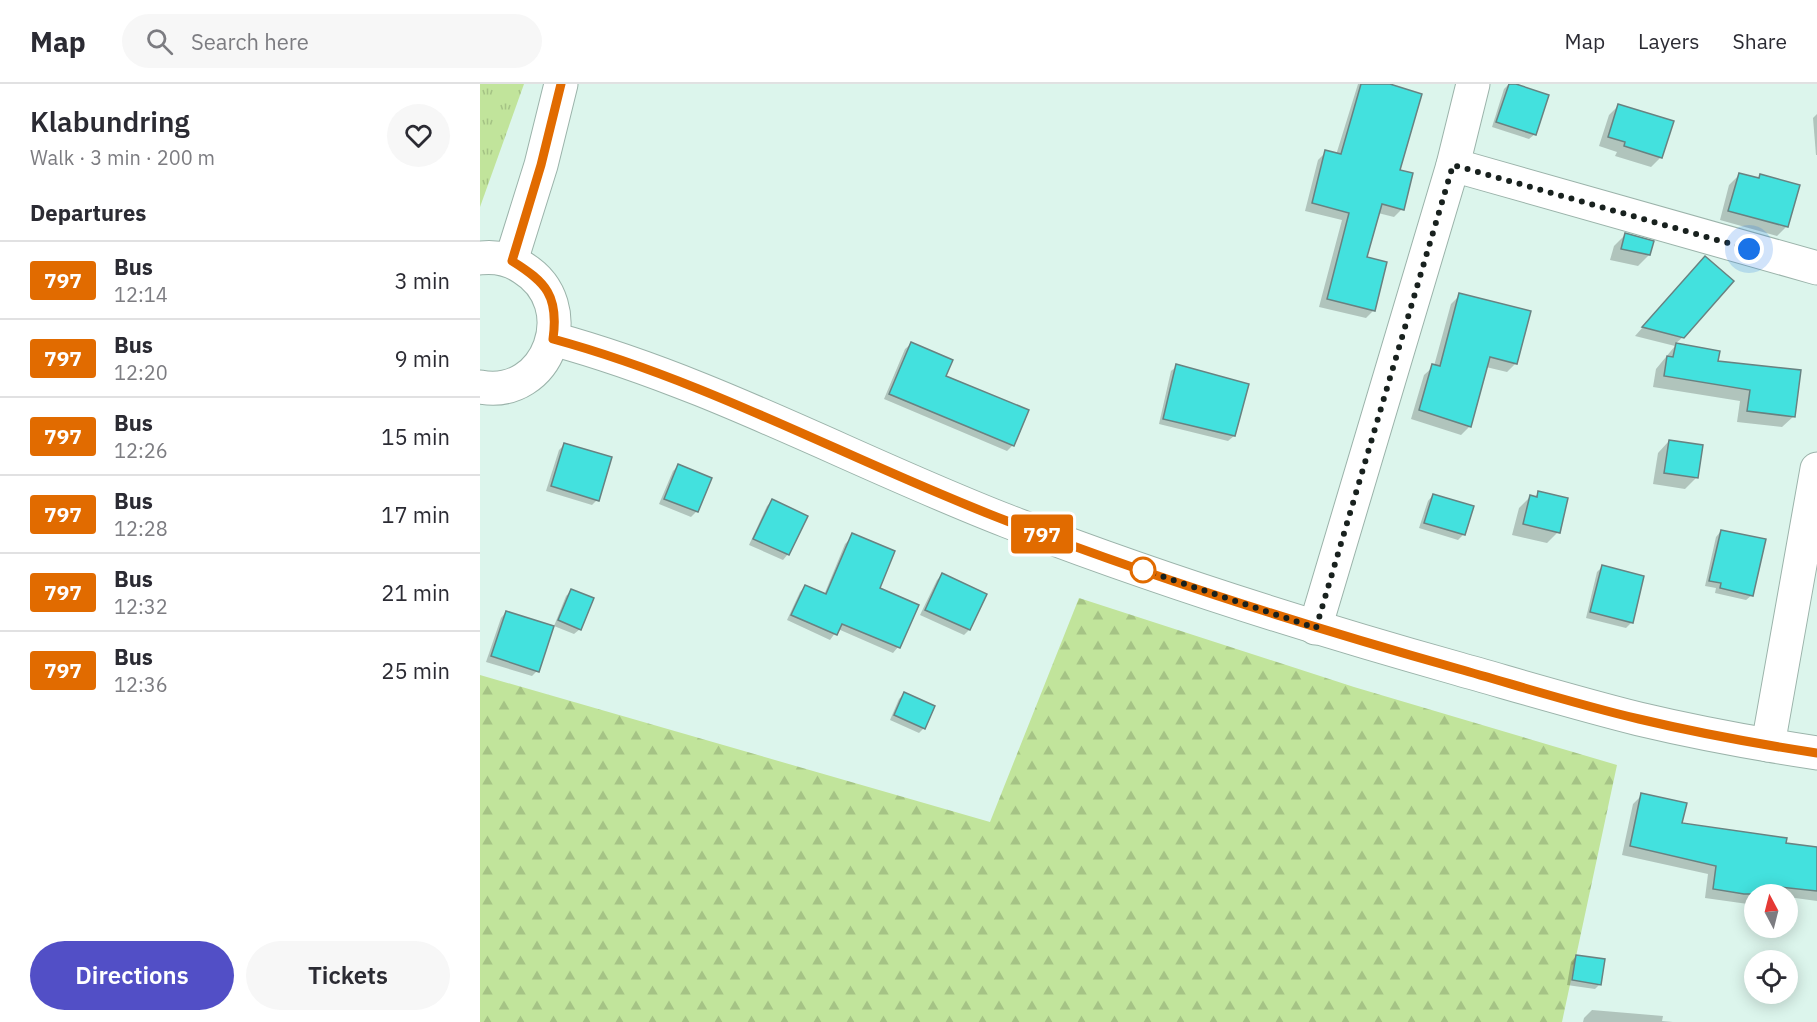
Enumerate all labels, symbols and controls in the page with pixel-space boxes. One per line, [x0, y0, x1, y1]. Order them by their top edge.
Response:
search box [122, 14, 542, 68]
text: Map [30, 23, 86, 60]
icon: search [143, 25, 176, 58]
text: Search here [191, 27, 309, 56]
text: Map [1565, 27, 1605, 55]
text: Layers [1638, 27, 1700, 55]
text: Share [1733, 27, 1787, 55]
text: Klabundring [30, 103, 190, 140]
button: heart [387, 104, 450, 167]
text: Walk · 3 min · 200 m [30, 144, 215, 171]
text: Departures [30, 198, 146, 227]
your location [1734, 234, 1764, 264]
text: Bus [114, 252, 153, 281]
text: 797 [44, 266, 82, 294]
text: 3 min [394, 266, 450, 295]
text: 12:14 [114, 281, 168, 308]
text: Bus [114, 330, 153, 359]
text: 797 [44, 344, 82, 372]
text: 9 min [394, 344, 450, 373]
text: 12:20 [114, 359, 168, 386]
text: Bus [114, 408, 153, 437]
text: 797 [44, 422, 82, 450]
text: 15 min [381, 422, 450, 451]
text: 12:26 [114, 437, 168, 464]
text: Bus [114, 486, 153, 515]
text: 797 [44, 500, 82, 528]
text: 17 min [381, 500, 450, 529]
line badge: 797 [1008, 514, 1076, 554]
text: 12:28 [114, 515, 168, 542]
text: 797 [1023, 520, 1061, 548]
unlabelled marker [1130, 557, 1156, 583]
text: Bus [114, 564, 153, 593]
text: 797 [44, 578, 82, 606]
text: 21 min [381, 578, 450, 607]
text: 12:32 [114, 593, 168, 620]
text: Bus [114, 642, 153, 671]
text: 797 [44, 656, 82, 684]
text: 25 min [381, 656, 450, 685]
text: 12:36 [114, 671, 168, 698]
north arrow [1744, 884, 1798, 938]
map controls [1744, 884, 1798, 1004]
button: Directions [30, 941, 234, 1010]
button: Tickets [246, 941, 450, 1010]
button: locate [1744, 950, 1798, 1004]

